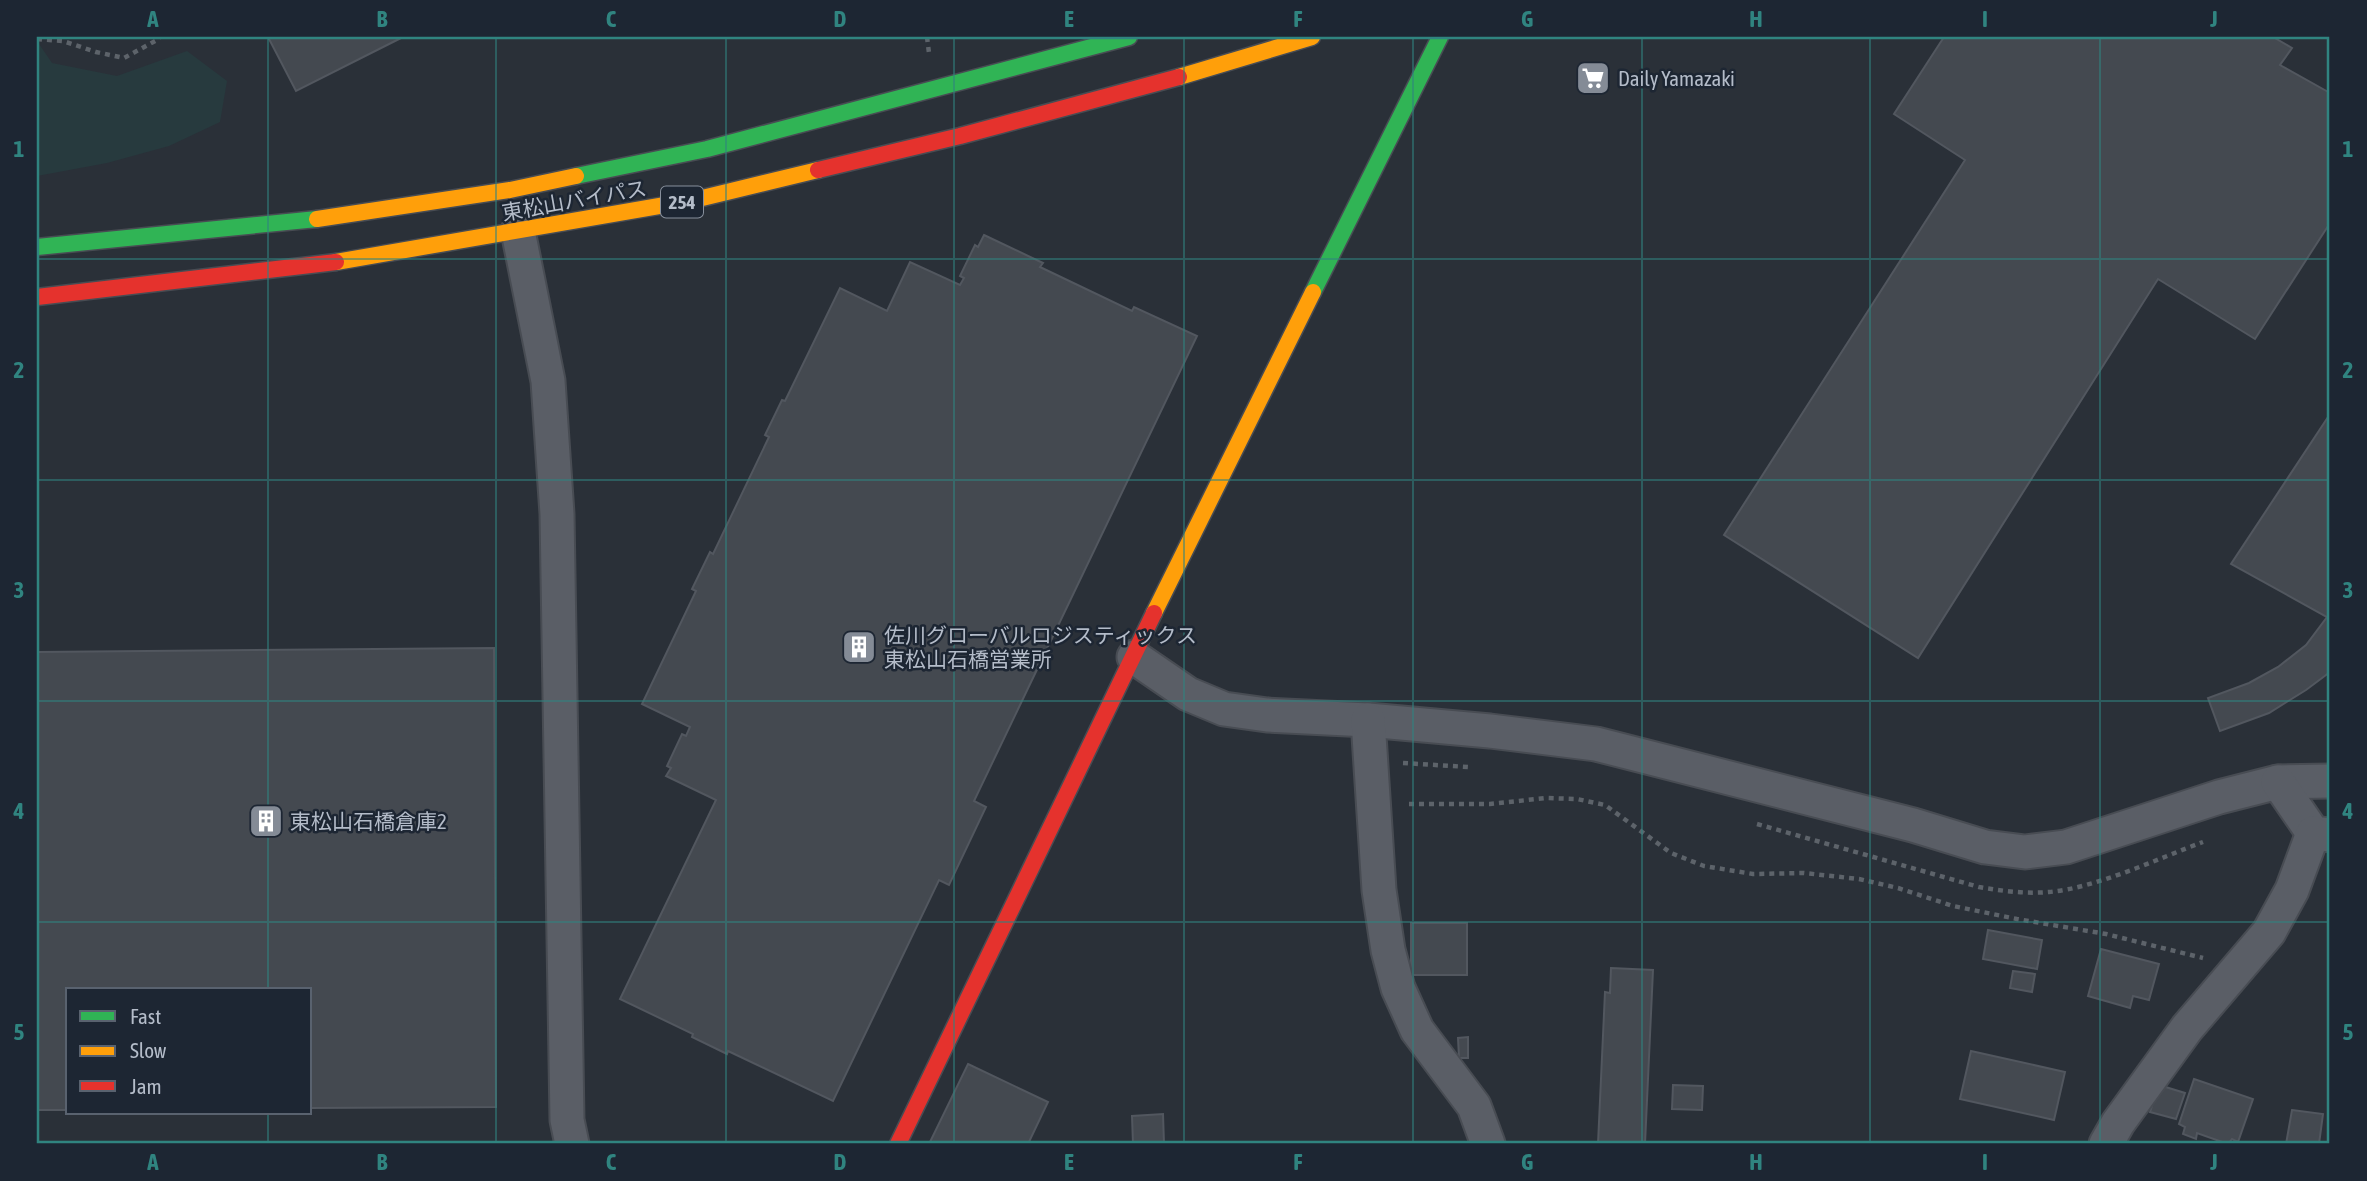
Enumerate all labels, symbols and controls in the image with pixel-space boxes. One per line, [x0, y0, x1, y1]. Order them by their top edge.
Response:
text: A [146, 6, 159, 32]
text: B [377, 6, 388, 32]
text: C [606, 6, 617, 32]
text: D [834, 6, 847, 32]
text: E [1064, 6, 1074, 32]
text: F [1293, 6, 1303, 32]
text: G [1521, 6, 1533, 32]
text: H [1749, 6, 1763, 32]
text: I [1982, 6, 1988, 32]
text: J [2209, 6, 2218, 32]
supermarket icon: Daily Yamazaki [1574, 59, 1612, 97]
place label: Daily Yamazaki [1618, 66, 1735, 90]
text: 1 [14, 136, 25, 162]
text: 1 [2343, 136, 2354, 162]
street label: 東松山バイパス [500, 175, 648, 225]
road number: 254 [661, 186, 703, 218]
text: 2 [14, 357, 24, 383]
text: 2 [2343, 357, 2353, 383]
text: 3 [14, 577, 24, 603]
text: 3 [2343, 577, 2353, 603]
place label: 佐川グローバルロジスティックス 東松山石橋営業所 [884, 623, 1197, 671]
building icon: 佐川グローバルロジスティックス 東松山石橋営業所 [840, 628, 878, 666]
text: 4 [13, 798, 25, 824]
text: 4 [2342, 798, 2354, 824]
building icon: 東松山石橋倉庫2 [247, 802, 285, 840]
place label: 東松山石橋倉庫2 [290, 809, 447, 833]
legend [66, 988, 312, 1114]
text: Fast [130, 1004, 161, 1028]
text: 5 [14, 1019, 25, 1045]
text: 5 [2343, 1019, 2354, 1045]
text: Slow [130, 1038, 167, 1062]
text: Jam [130, 1074, 162, 1098]
text: A [146, 1149, 159, 1175]
text: B [377, 1149, 388, 1175]
text: C [606, 1149, 617, 1175]
text: D [834, 1149, 847, 1175]
text: E [1064, 1149, 1074, 1175]
text: F [1293, 1149, 1303, 1175]
text: G [1521, 1149, 1533, 1175]
text: H [1749, 1149, 1763, 1175]
text: I [1982, 1149, 1988, 1175]
text: J [2209, 1149, 2218, 1175]

